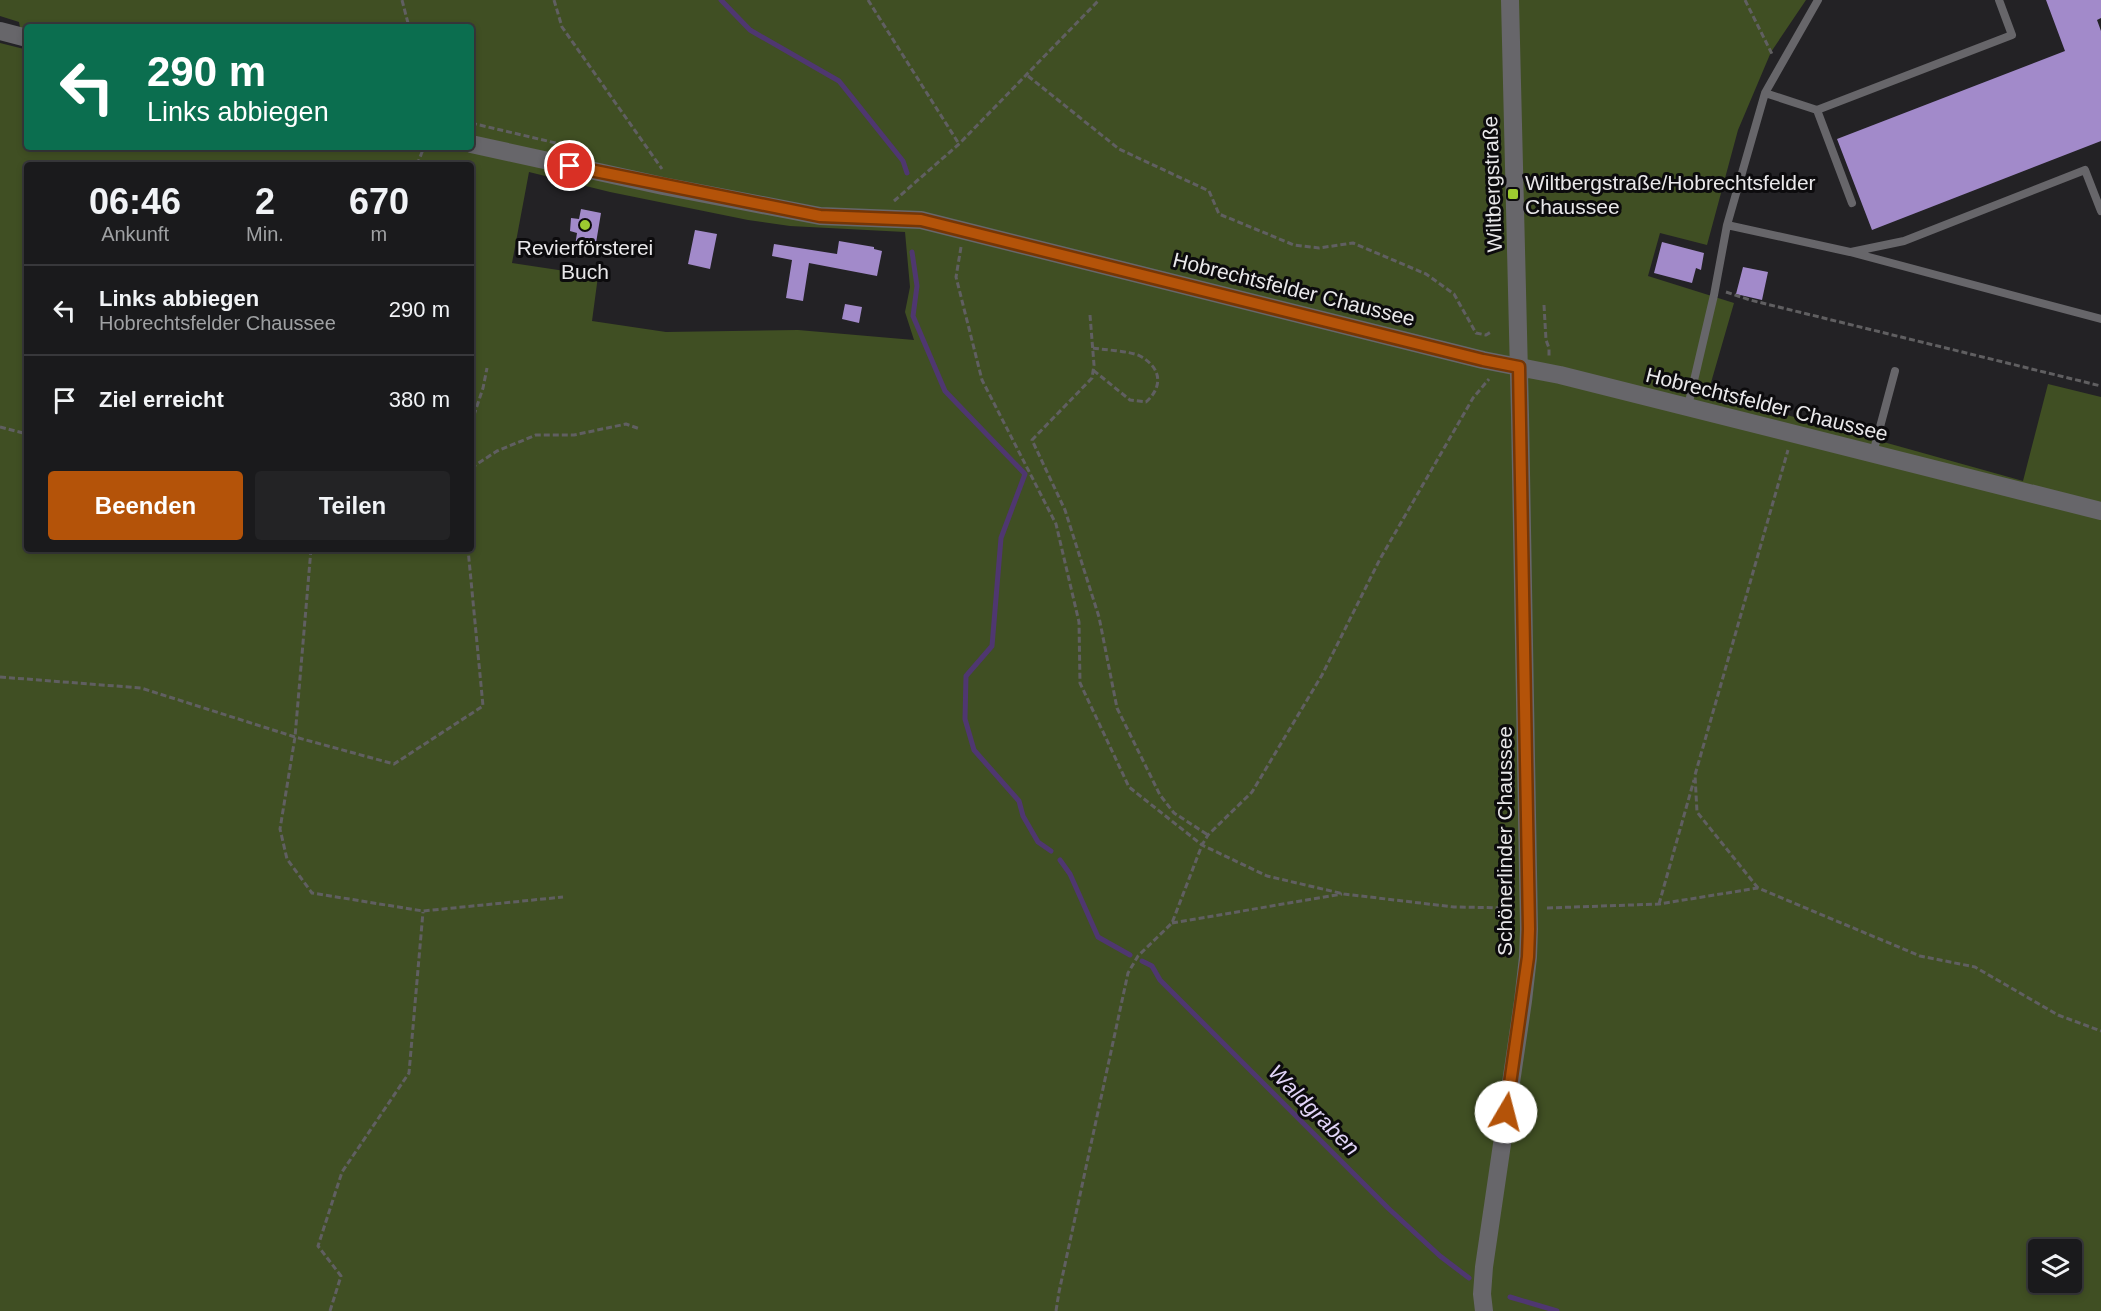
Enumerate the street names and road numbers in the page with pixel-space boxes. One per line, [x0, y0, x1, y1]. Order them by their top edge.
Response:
street label: Wiltbergstraße [1478, 115, 1506, 253]
street label: Hobrechtsfelder Chaussee [1171, 248, 1417, 330]
street label: Hobrechtsfelder Chaussee [1644, 363, 1890, 445]
street label: Schönerlinder Chaussee [1493, 726, 1516, 956]

